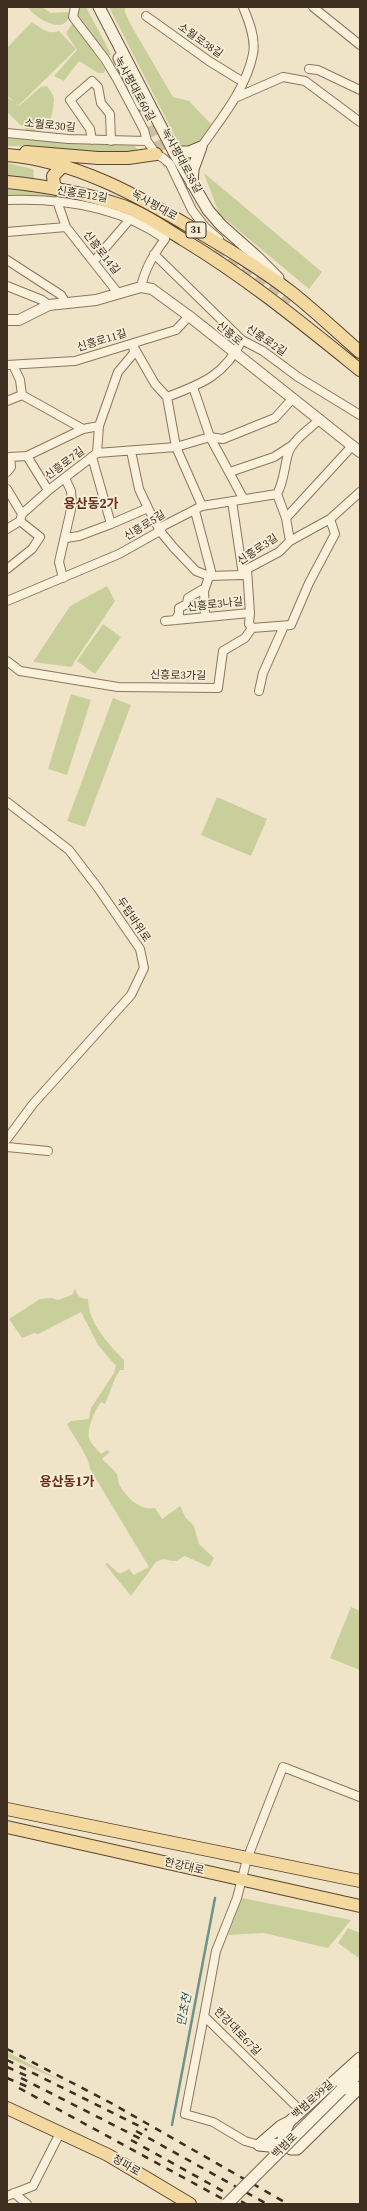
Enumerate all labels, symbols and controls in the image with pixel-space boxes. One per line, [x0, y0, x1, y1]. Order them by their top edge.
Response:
street label: 소월로38길 [175, 21, 225, 61]
street label: 녹사평대로60길 [111, 54, 157, 124]
street label: 소월로30길 [24, 117, 76, 135]
street label: 녹사평대로58길 [158, 126, 204, 196]
street label: 신흥로12길 [56, 184, 108, 206]
street label: 녹사평대로 [129, 188, 179, 224]
road number: 31 [186, 222, 206, 238]
street label: 신흥로14길 [80, 229, 122, 277]
street label: 신흥로 [213, 319, 245, 349]
street label: 신흥로2길 [243, 323, 289, 359]
street label: 신흥로11길 [75, 327, 129, 355]
street label: 신흥로7길 [43, 445, 87, 483]
district label: 용산동2가 [64, 497, 118, 513]
street label: 신흥로5길 [122, 508, 168, 544]
street label: 신흥로3길 [235, 532, 281, 568]
street label: 신흥로3나길 [186, 596, 244, 614]
street label: 신흥로3가길 [150, 669, 206, 683]
street label: 두텁바위로 [113, 895, 153, 945]
district label: 용산동1가 [40, 1475, 94, 1491]
street label: 한강대로 [163, 1856, 205, 1878]
water label: 만초천 [175, 1992, 195, 2028]
street label: 한강대로67길 [211, 2005, 263, 2059]
street label: 백범로99길 [289, 2078, 337, 2122]
street label: 백범로 [270, 2131, 300, 2161]
street label: 청파로 [110, 2153, 142, 2179]

